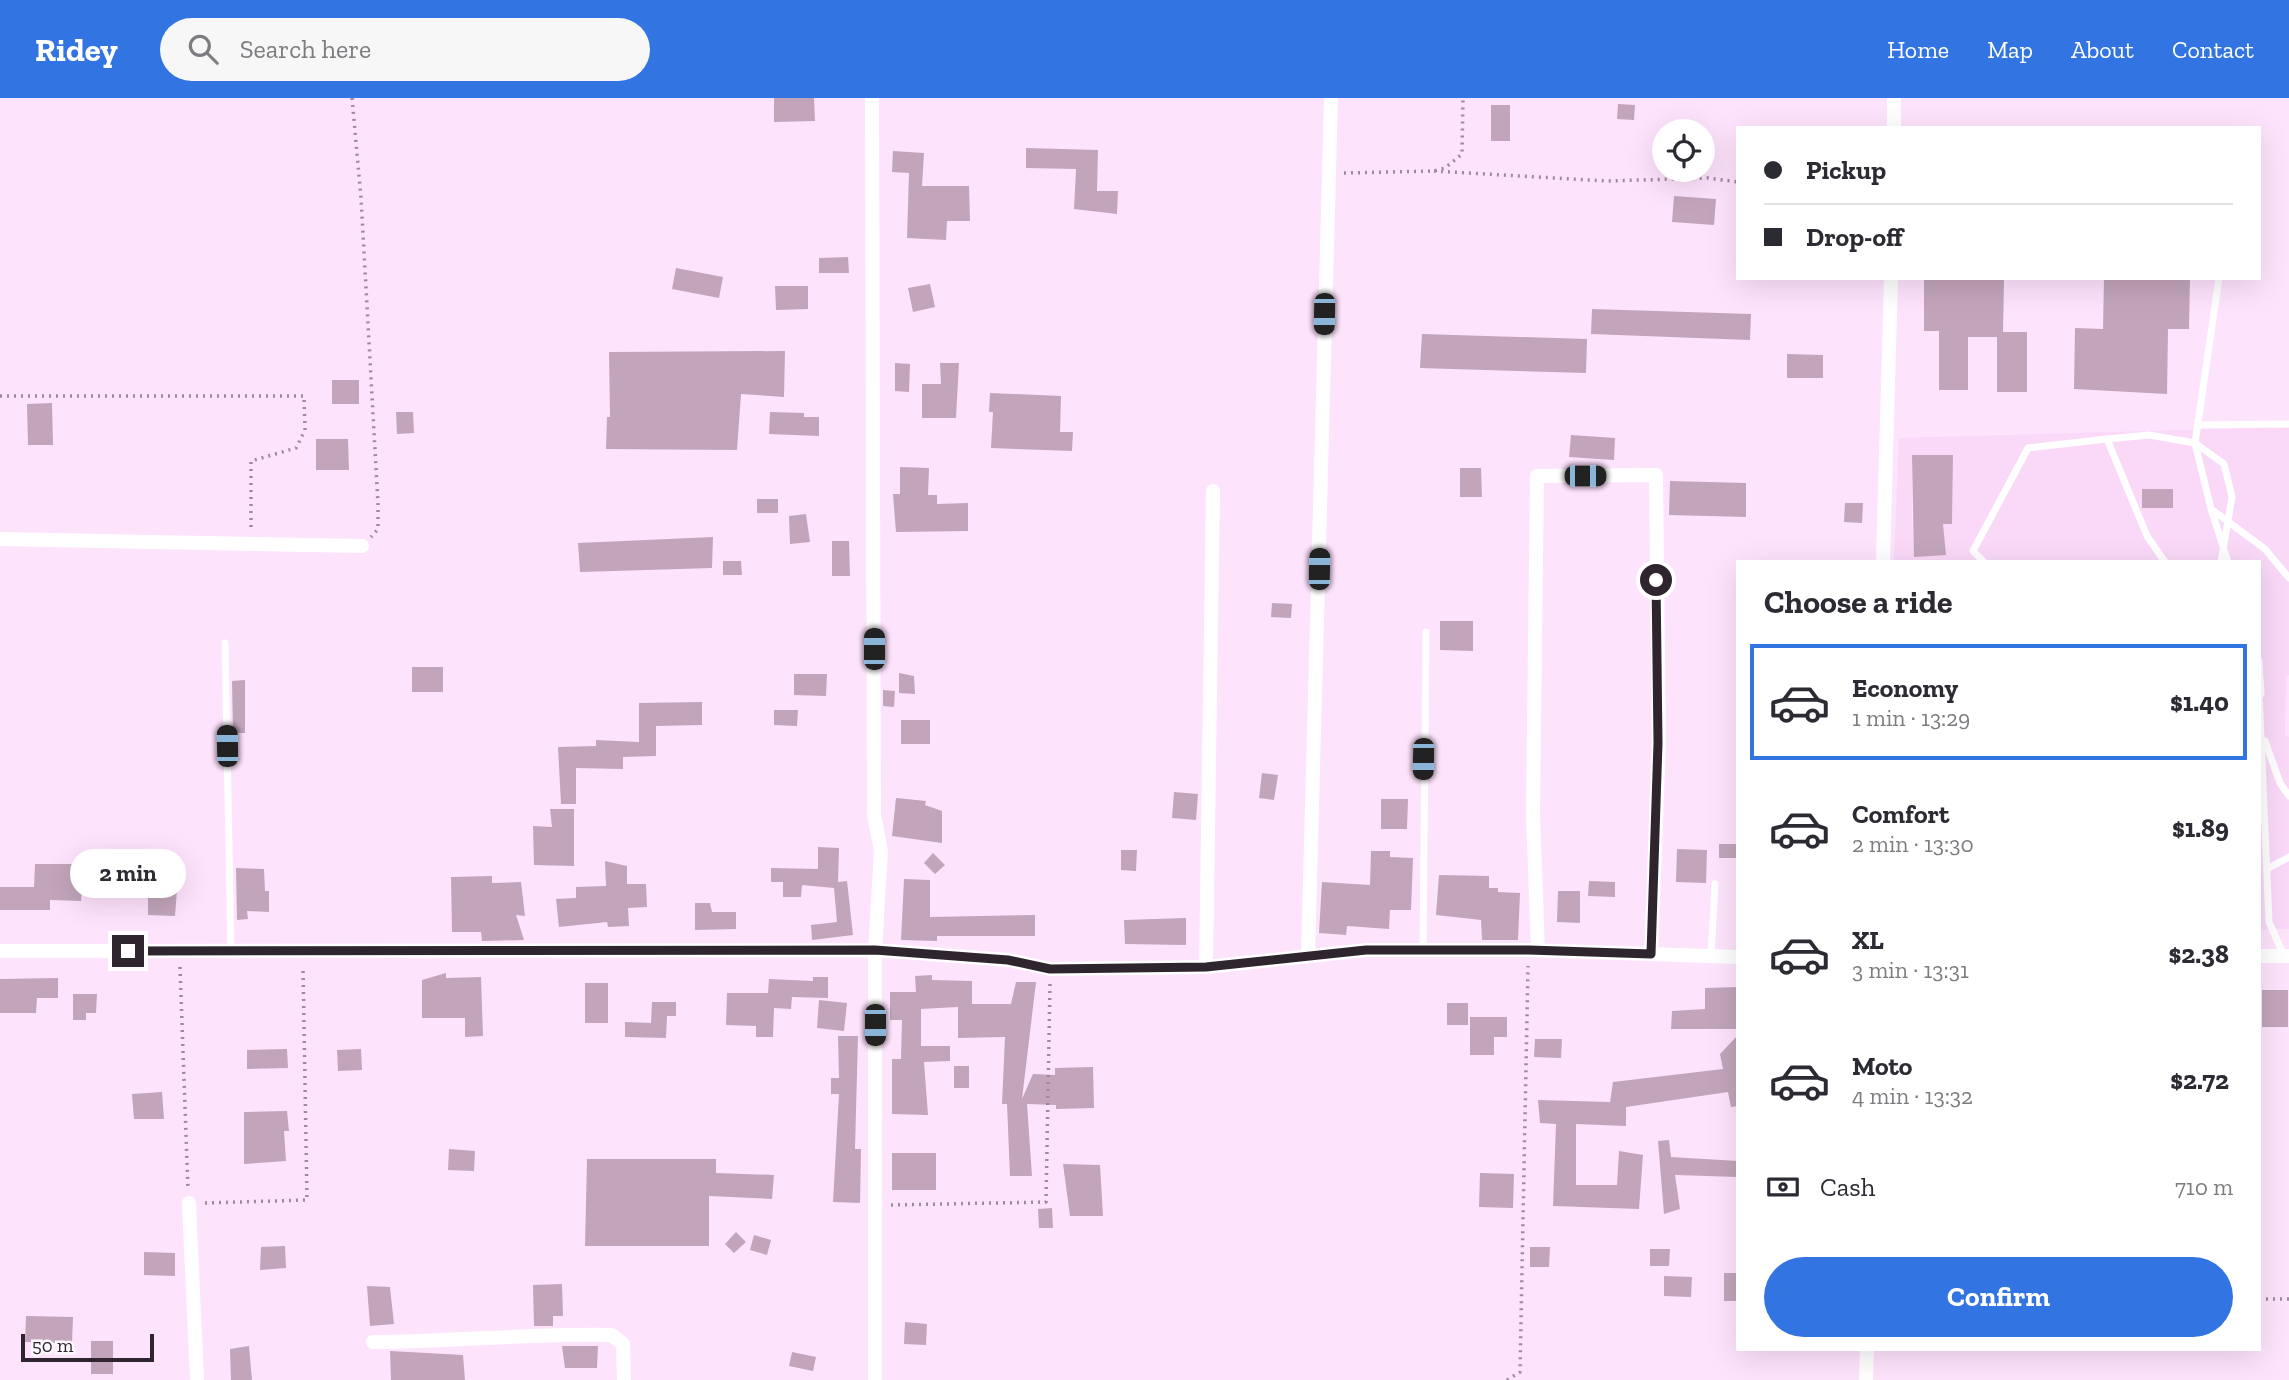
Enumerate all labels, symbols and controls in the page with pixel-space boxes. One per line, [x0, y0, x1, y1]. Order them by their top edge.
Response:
search box [160, 18, 650, 81]
text: Ridey [35, 30, 118, 69]
icon: search [184, 30, 222, 68]
text: Search here [240, 33, 371, 65]
text: Home [1887, 35, 1949, 64]
text: Map [1987, 35, 2033, 64]
text: About [2071, 35, 2134, 64]
text: Contact [2172, 35, 2254, 64]
map controls [1652, 119, 1715, 182]
button: locate [1652, 119, 1715, 182]
text: Pickup [1806, 154, 1886, 186]
text: Drop-off [1806, 221, 1903, 253]
car [1314, 293, 1335, 335]
car [1565, 466, 1607, 487]
car [1309, 548, 1330, 590]
route start [1640, 564, 1672, 596]
text: Choose a ride [1764, 583, 1952, 621]
car [864, 628, 885, 670]
icon: car [1768, 671, 1831, 734]
text: Economy [1852, 672, 1958, 704]
text: $1.40 [2170, 686, 2229, 718]
text: 1 min · 13:29 [1852, 704, 1970, 732]
car [217, 725, 238, 767]
car [1413, 738, 1434, 780]
icon: car [1768, 797, 1831, 860]
text: Comfort [1852, 798, 1949, 830]
text: $1.89 [2172, 812, 2229, 844]
text: 2 min · 13:30 [1852, 830, 1974, 858]
callout: 2 min [70, 850, 186, 898]
text: 2 min [99, 859, 157, 887]
icon: car [1768, 923, 1831, 986]
text: XL [1852, 924, 1884, 956]
route end [112, 935, 144, 967]
text: $2.38 [2168, 938, 2229, 970]
text: 3 min · 13:31 [1852, 956, 1969, 984]
car [865, 1004, 886, 1046]
icon: car [1768, 1049, 1831, 1112]
text: Moto [1852, 1050, 1912, 1082]
text: $2.72 [2170, 1064, 2229, 1096]
text: 4 min · 13:32 [1852, 1082, 1973, 1110]
icon: cash [1764, 1168, 1802, 1206]
text: Cash [1820, 1171, 1875, 1203]
text: 710 m [2175, 1173, 2233, 1201]
button: Confirm [1764, 1257, 2233, 1337]
scale bar [21, 1331, 154, 1363]
text: 50 m [32, 1334, 73, 1357]

